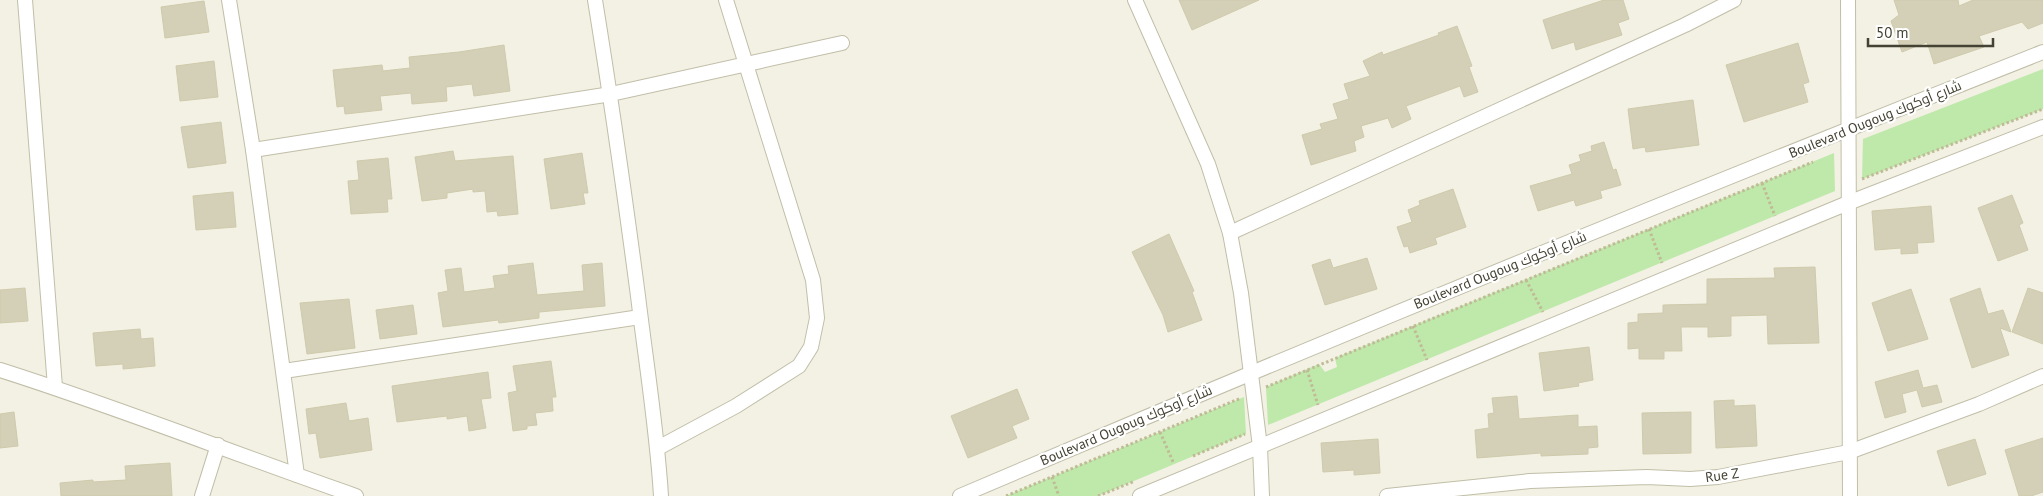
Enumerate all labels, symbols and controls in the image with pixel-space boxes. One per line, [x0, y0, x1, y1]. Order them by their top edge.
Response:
scale bar [1868, 15, 1993, 47]
text: 50 m [1876, 23, 1909, 42]
street label: Boulevard Ougoug شارع أوكوك [1786, 76, 1964, 162]
street label: Boulevard Ougoug شارع أوكوك [1411, 227, 1589, 313]
street label: Boulevard Ougoug شارع أوكوك [1037, 381, 1215, 469]
street label: Rue Z [1704, 464, 1740, 486]

